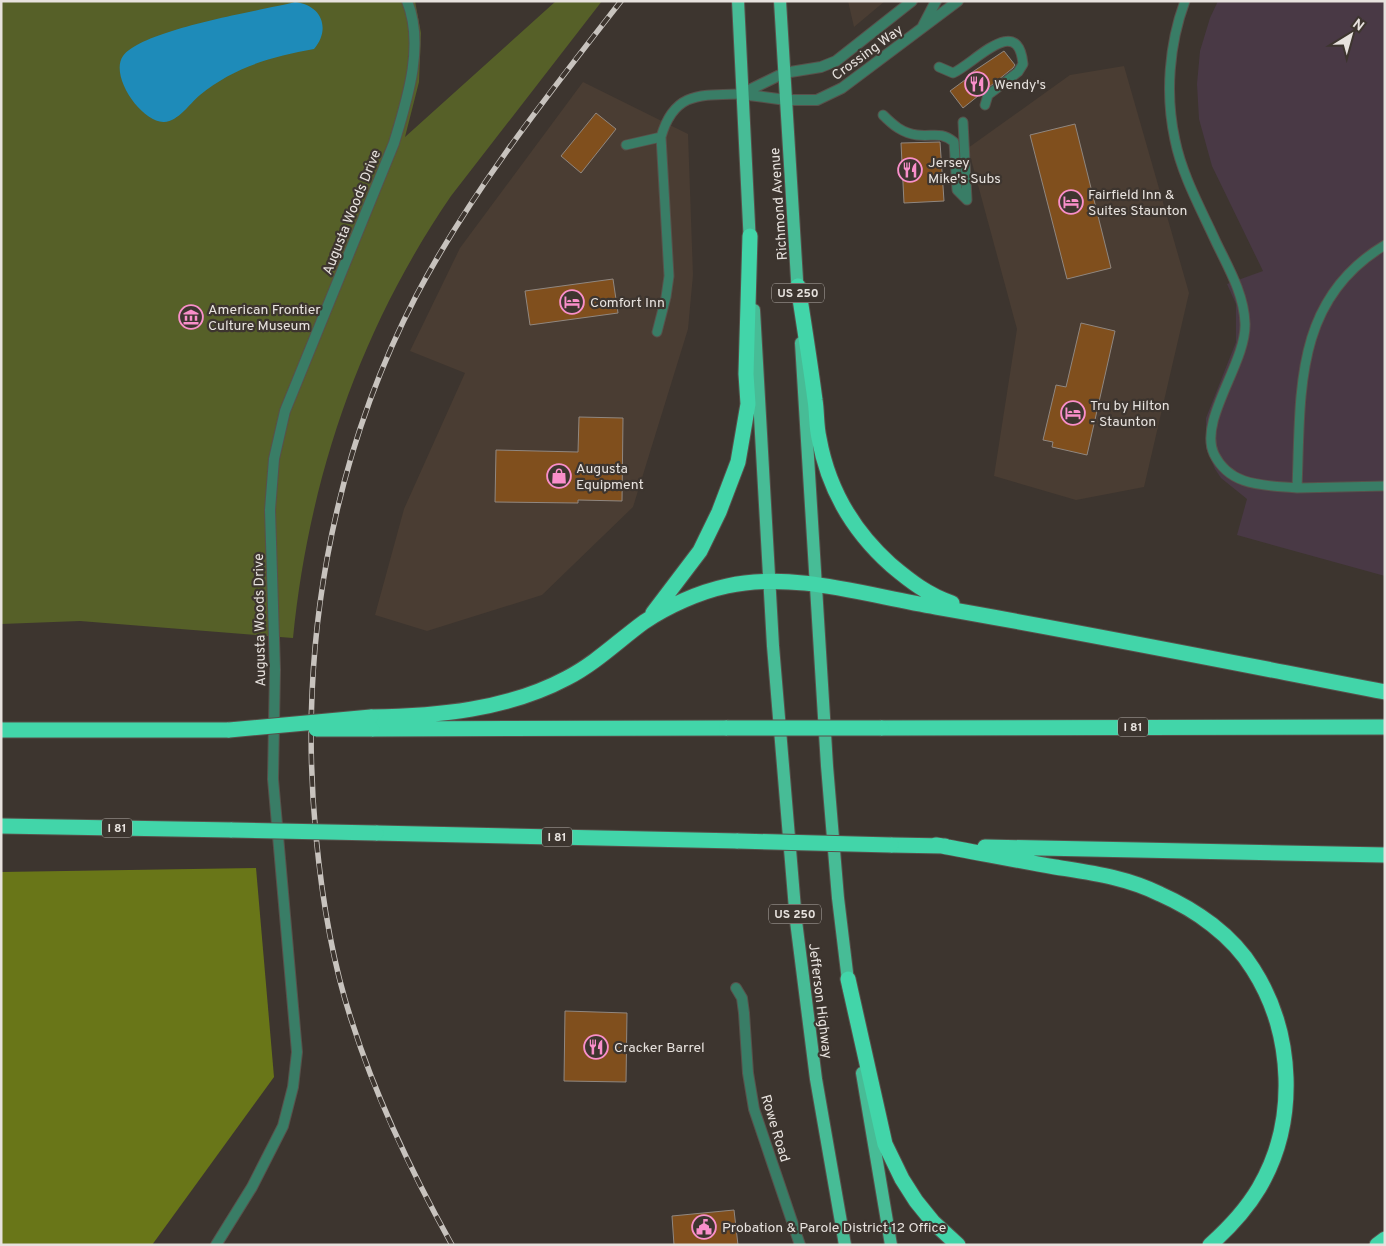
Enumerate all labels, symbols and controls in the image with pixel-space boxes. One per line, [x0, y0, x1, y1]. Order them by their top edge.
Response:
north arrow [1326, 10, 1376, 60]
text: N [1349, 16, 1367, 36]
street label: Crossing Way [829, 22, 907, 85]
restaurant icon: Wendy's [964, 71, 990, 97]
place label: Wendy's [994, 77, 1046, 94]
street label: Richmond Avenue [767, 147, 792, 261]
street label: Augusta Woods Drive [320, 148, 385, 278]
place label: Jersey Mike's Subs [928, 155, 1001, 188]
restaurant icon: Jersey Mike's Subs [897, 157, 923, 183]
place label: Fairfield Inn & Suites Staunton [1088, 187, 1187, 220]
hotel icon: Fairfield Inn & Suites Staunton [1058, 189, 1084, 215]
road number: US 250 [772, 284, 824, 302]
hotel icon: Comfort Inn [559, 289, 585, 315]
place label: Comfort Inn [590, 295, 665, 312]
place label: American Frontier Culture Museum [208, 302, 321, 335]
museum icon: American Frontier Culture Museum [178, 304, 204, 330]
place label: Tru by Hilton - Staunton [1090, 398, 1170, 431]
hotel icon: Tru by Hilton - Staunton [1060, 400, 1086, 426]
place label: Augusta Equipment [576, 461, 644, 494]
shop icon: Augusta Equipment [546, 463, 572, 489]
street label: Augusta Woods Drive [251, 553, 270, 687]
road number: I 81 [1118, 718, 1148, 736]
road number: I 81 [102, 818, 132, 838]
road number: I 81 [542, 828, 572, 846]
road number: US 250 [769, 904, 821, 924]
street label: Jefferson Highway [804, 942, 835, 1060]
restaurant icon: Cracker Barrel [583, 1034, 609, 1060]
place label: Cracker Barrel [614, 1040, 705, 1057]
street label: Rowe Road [756, 1093, 793, 1164]
public building icon: Probation & Parole District 12 Office [691, 1214, 717, 1240]
place label: Probation & Parole District 12 Office [722, 1220, 946, 1237]

